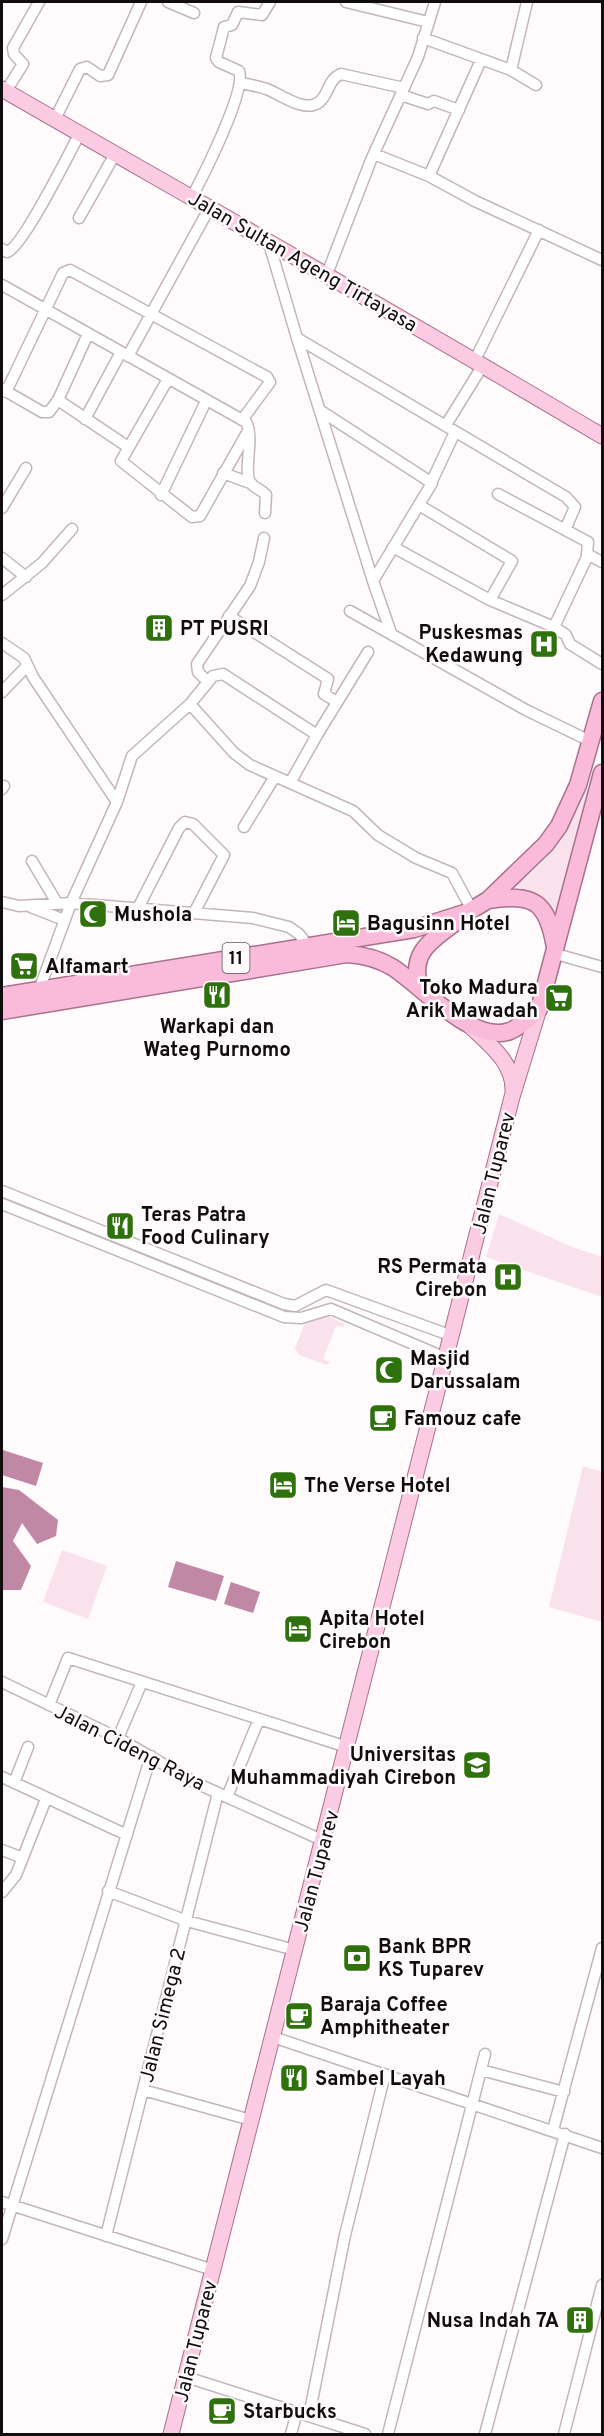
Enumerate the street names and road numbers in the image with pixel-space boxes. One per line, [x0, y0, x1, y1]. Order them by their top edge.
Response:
street label: Jalan Sultan Ageng Tirtayasa [183, 186, 421, 339]
road number: 11 [222, 943, 250, 973]
street label: Jalan Tuparev [467, 1110, 523, 1237]
street label: Jalan Cideng Raya [49, 1700, 209, 1798]
street label: Jalan Tuparev [289, 1808, 347, 1935]
street label: Jalan Simega 2 [135, 1946, 193, 2085]
street label: Jalan Tuparev [169, 2278, 225, 2405]

